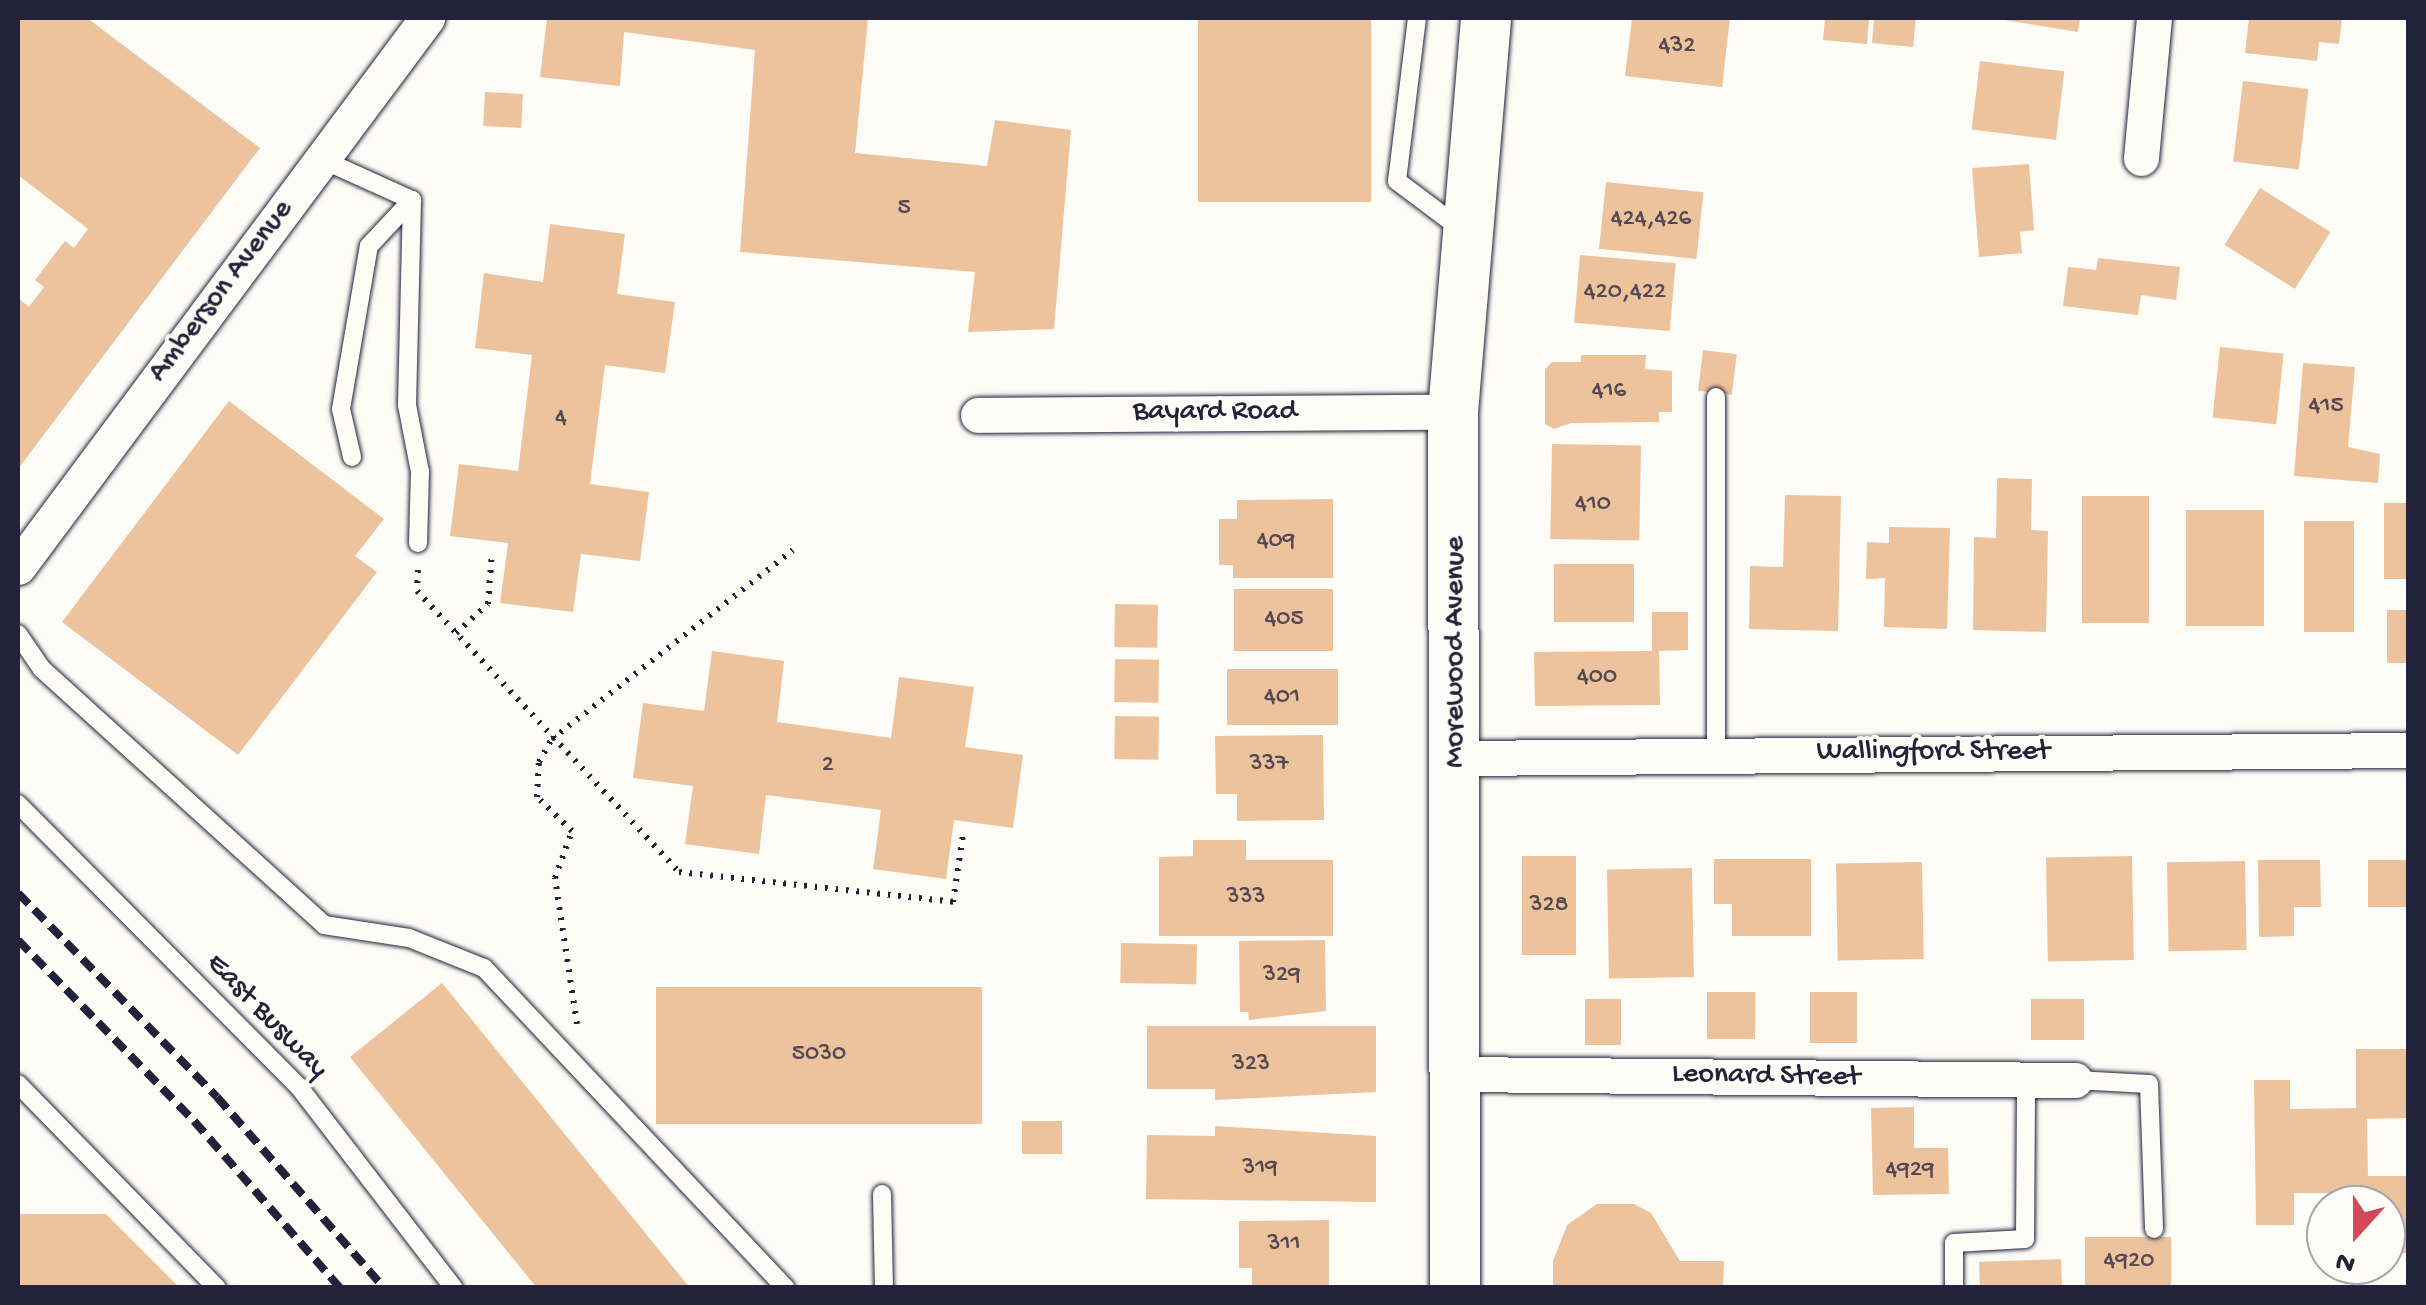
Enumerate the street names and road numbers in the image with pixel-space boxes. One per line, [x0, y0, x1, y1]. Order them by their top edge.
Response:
street label: Amberson Avenue [142, 194, 302, 390]
street label: Bayard Road [1133, 395, 1297, 431]
street label: Morewood Avenue [1439, 536, 1475, 768]
street label: Wallingford Street [1816, 735, 2050, 771]
street label: East Busway [197, 947, 335, 1087]
street label: Leonard Street [1672, 1057, 1860, 1097]

